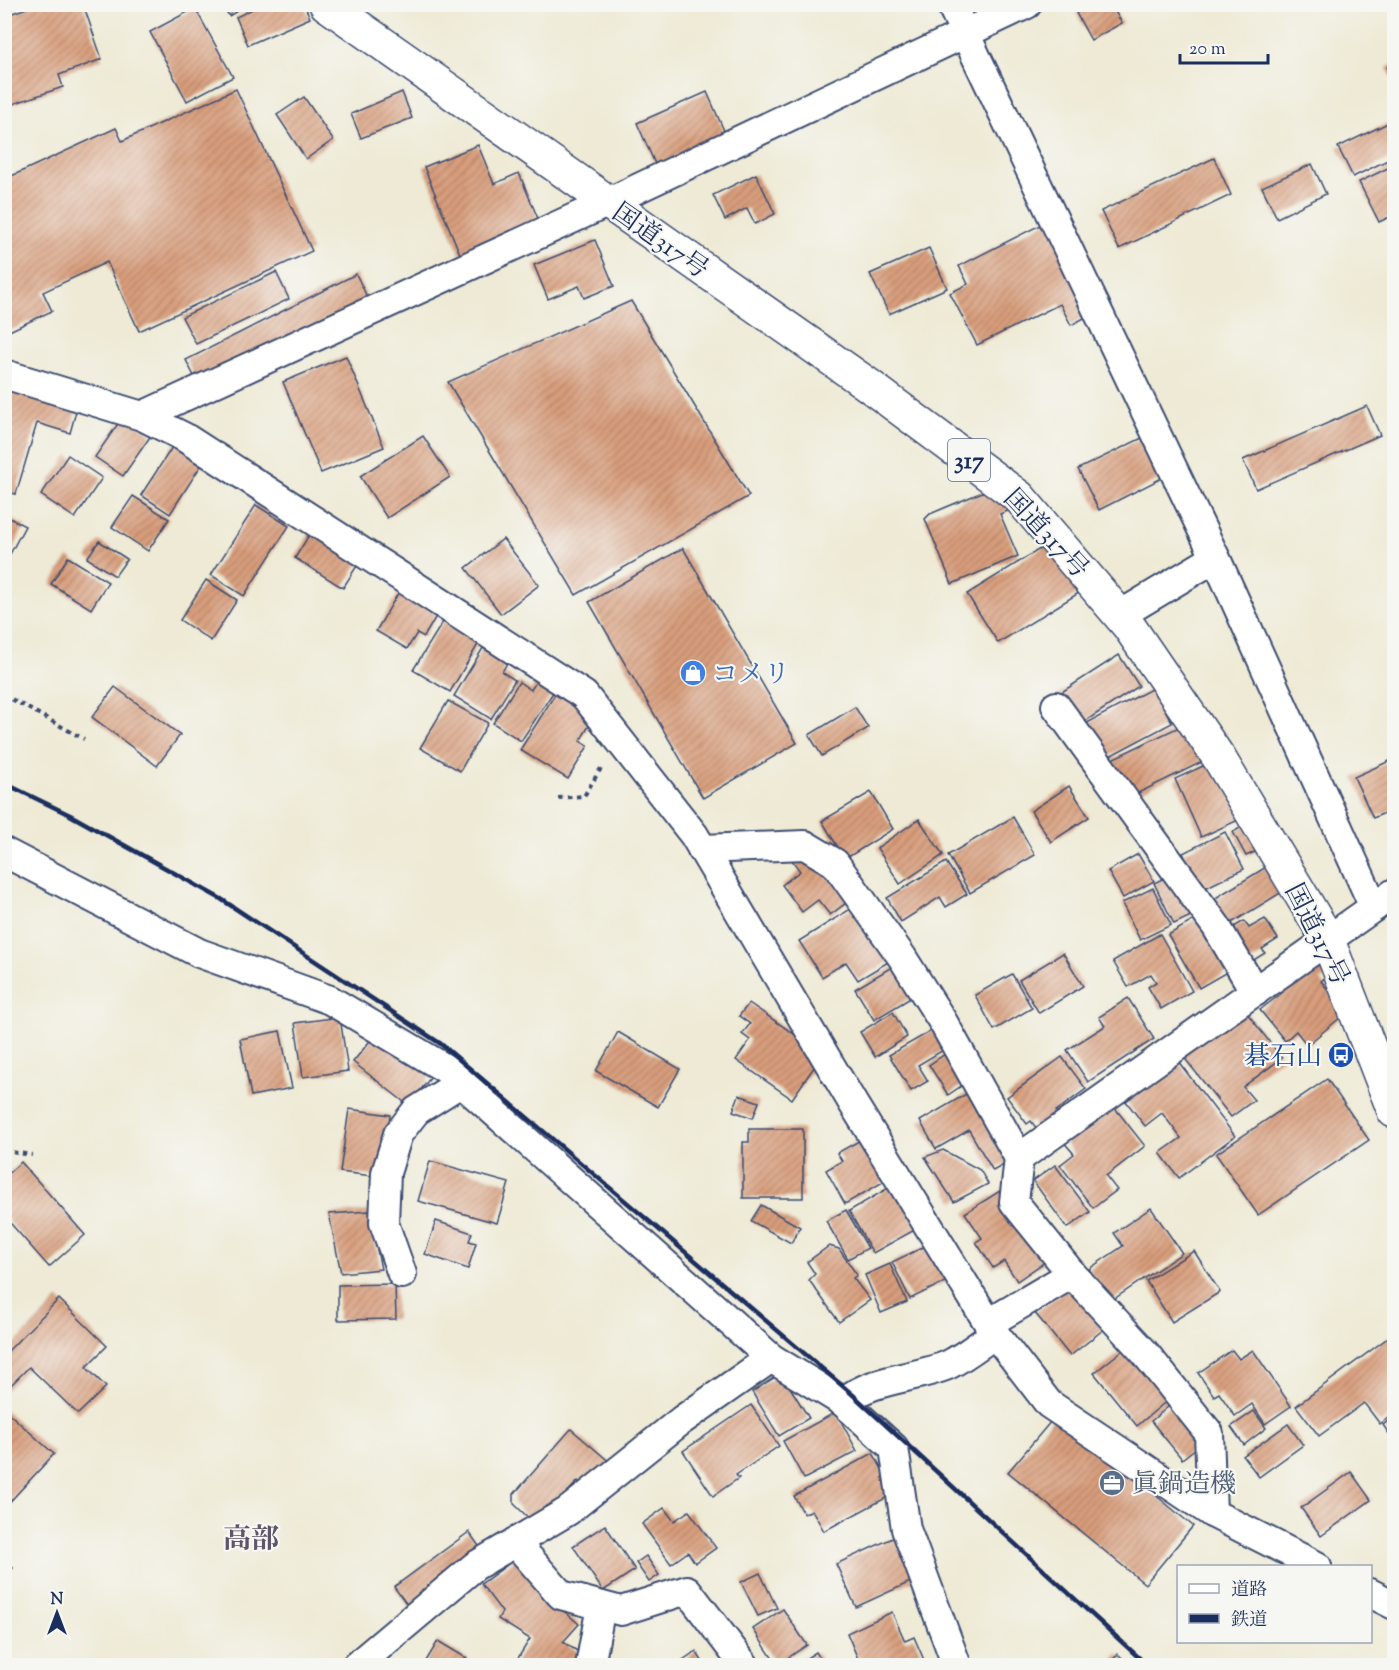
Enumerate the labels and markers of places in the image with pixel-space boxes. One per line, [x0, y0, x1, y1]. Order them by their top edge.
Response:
place label: コメリ [712, 657, 790, 694]
shop icon: コメリ [678, 658, 708, 688]
place label: 碁石山 [1244, 1039, 1322, 1076]
bus stop icon: 碁石山 [1326, 1040, 1356, 1070]
place label: 眞鍋造機 [1132, 1467, 1236, 1504]
office icon: 眞鍋造機 [1097, 1468, 1127, 1498]

